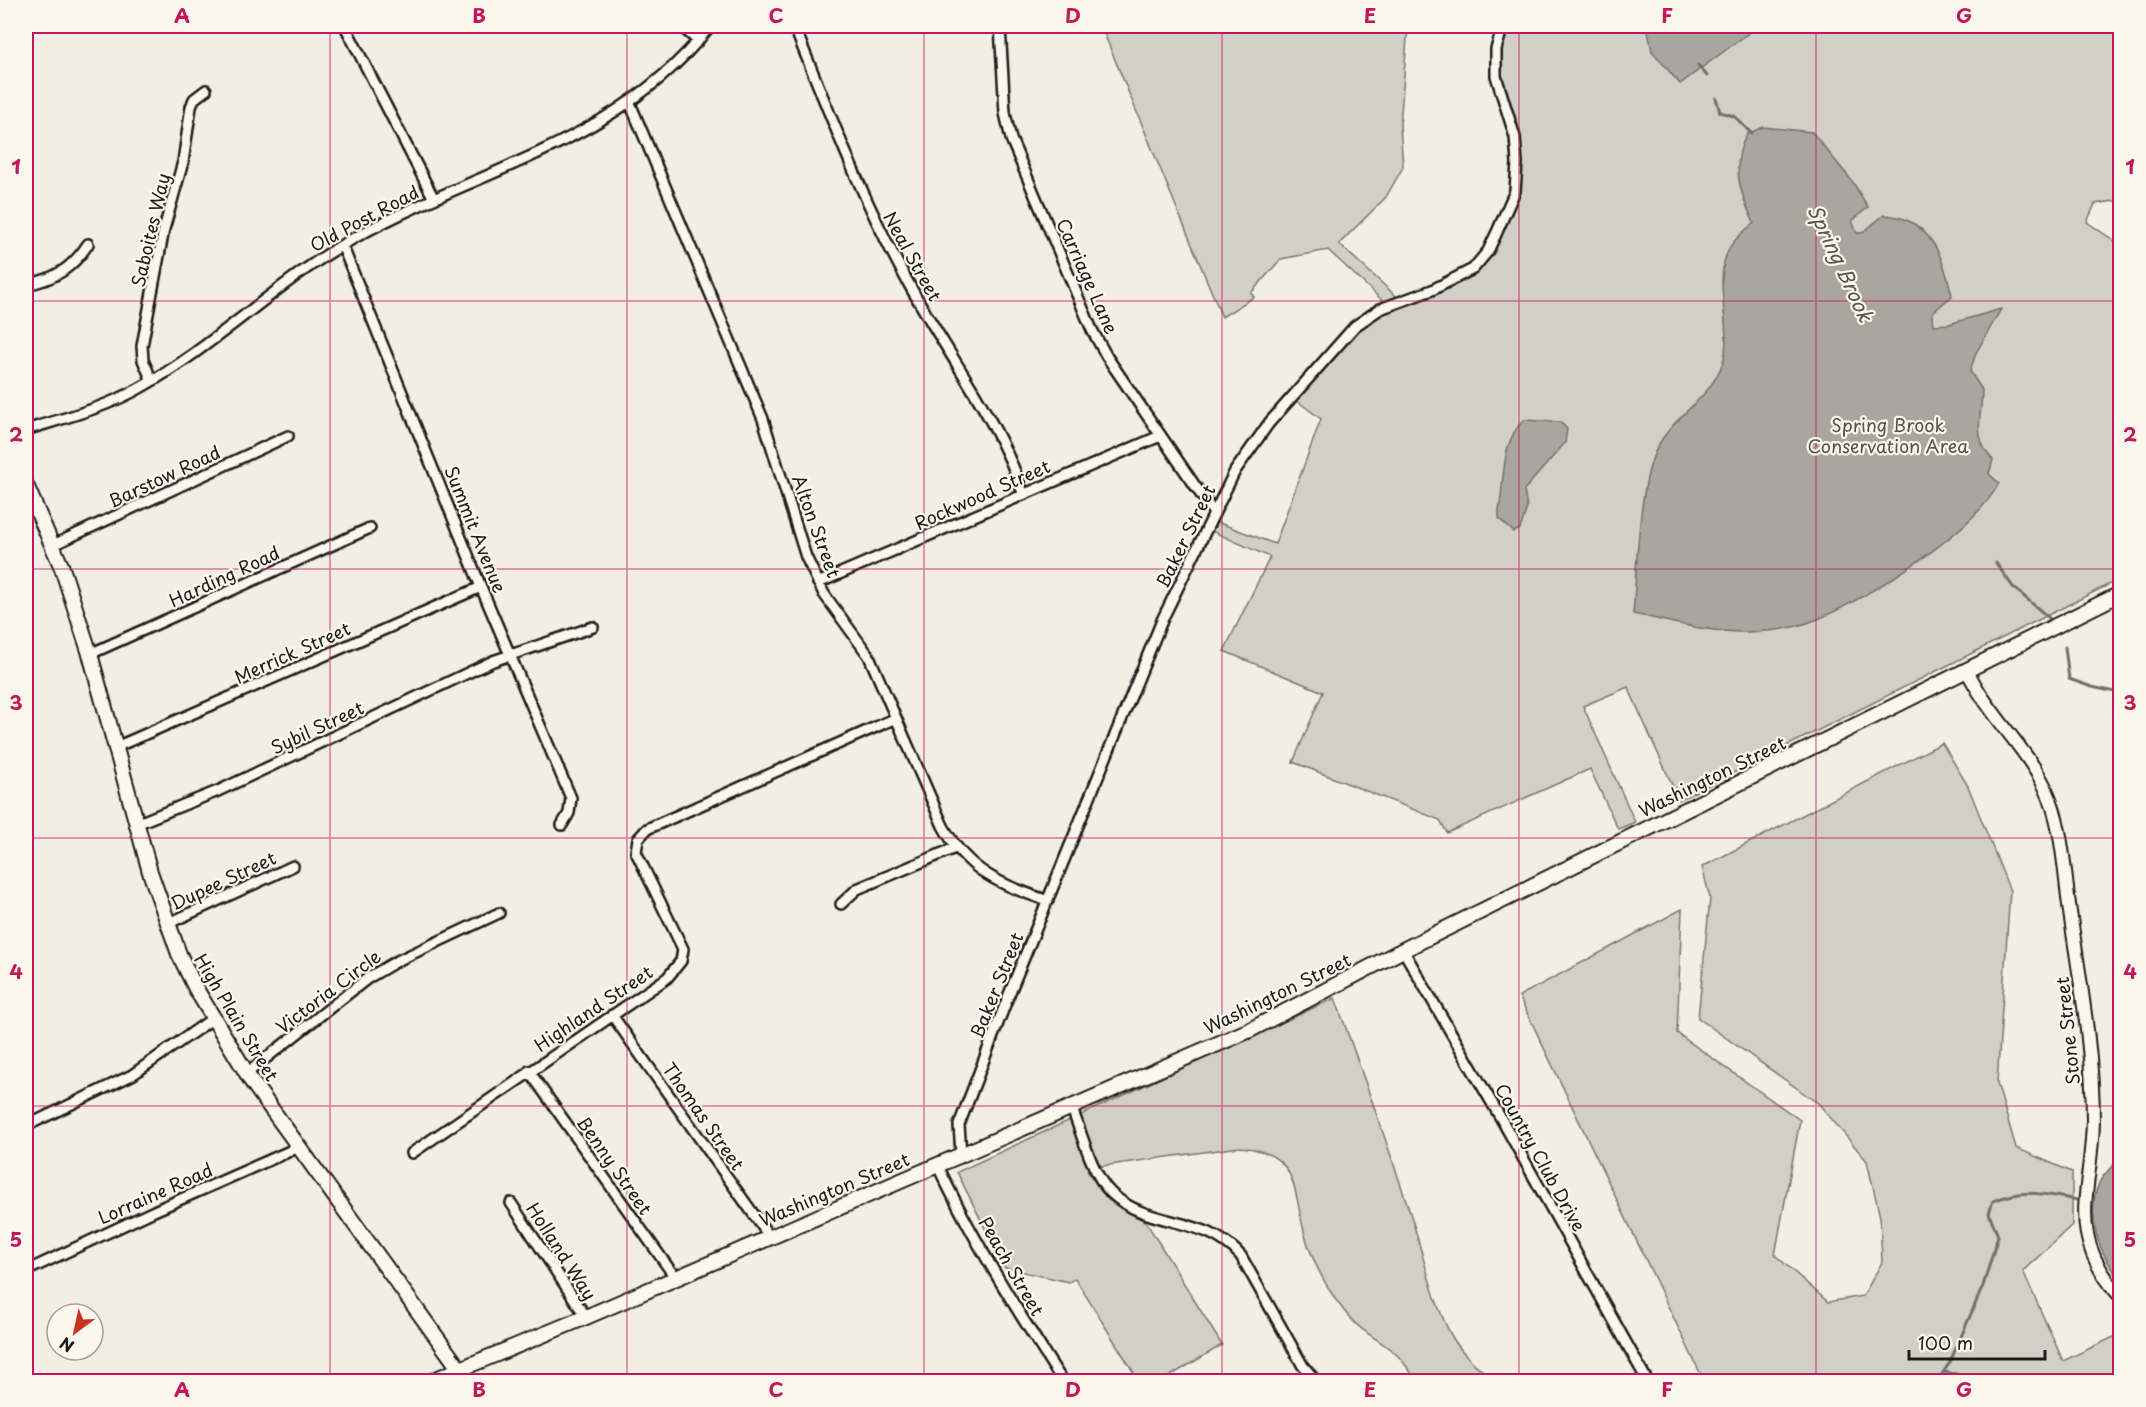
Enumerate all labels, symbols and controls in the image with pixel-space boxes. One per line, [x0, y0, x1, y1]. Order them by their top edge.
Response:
text: A [174, 0, 190, 30]
text: B [472, 0, 486, 30]
text: C [768, 0, 784, 30]
text: D [1065, 0, 1081, 30]
text: E [1364, 0, 1376, 30]
text: F [1661, 0, 1673, 30]
text: G [1956, 0, 1972, 30]
text: 1 [11, 151, 21, 181]
text: 1 [2125, 151, 2135, 181]
street label: Saboites Way [124, 170, 176, 290]
street label: Old Post Road [305, 178, 423, 258]
water label: Spring Brook [1801, 199, 1882, 328]
street label: Neal Street [877, 206, 949, 306]
street label: Carriage Lane [1050, 214, 1126, 338]
park label: Spring Brook Conservation Area [1807, 411, 1969, 459]
text: 2 [9, 419, 23, 449]
text: 2 [2123, 419, 2137, 449]
street label: Barstow Road [103, 438, 225, 514]
street label: Rockwood Street [910, 452, 1054, 536]
street label: Summit Avenue [438, 461, 514, 597]
street label: Alton Street [786, 471, 848, 581]
street label: Baker Street [1148, 480, 1222, 592]
street label: Harding Road [164, 539, 284, 613]
street label: Merrick Street [230, 614, 354, 690]
text: 3 [9, 687, 23, 717]
text: 3 [2123, 687, 2137, 717]
street label: Sybil Street [266, 694, 368, 760]
street label: Washington Street [1634, 729, 1790, 823]
street label: Dupee Street [166, 844, 280, 916]
street label: Baker Street [963, 928, 1029, 1042]
street label: Victoria Circle [270, 942, 386, 1040]
street label: Washington Street [1199, 946, 1355, 1040]
street label: High Plain Street [188, 948, 286, 1086]
text: 4 [9, 956, 23, 986]
text: 4 [2123, 956, 2137, 986]
street label: Highland Street [528, 958, 658, 1058]
street label: Stone Street [2048, 976, 2086, 1086]
street label: Thomas Street [657, 1056, 751, 1176]
street label: Country Club Drive [1489, 1078, 1593, 1236]
street label: Benny Street [571, 1110, 659, 1220]
street label: Washington Street [755, 1145, 913, 1233]
street label: Lorraine Road [93, 1156, 217, 1230]
street label: Holland Way [520, 1197, 604, 1305]
street label: Peach Street [973, 1211, 1051, 1321]
text: 5 [10, 1224, 22, 1254]
text: 5 [2124, 1224, 2136, 1254]
north arrow [45, 1302, 105, 1362]
scale bar [1909, 1323, 2046, 1361]
text: 100 m [1918, 1329, 1973, 1356]
text: N [54, 1332, 78, 1359]
text: A [174, 1374, 190, 1404]
text: B [472, 1374, 486, 1404]
text: C [768, 1374, 784, 1404]
text: D [1065, 1374, 1081, 1404]
text: E [1364, 1374, 1376, 1404]
text: F [1661, 1374, 1673, 1404]
text: G [1956, 1374, 1972, 1404]

